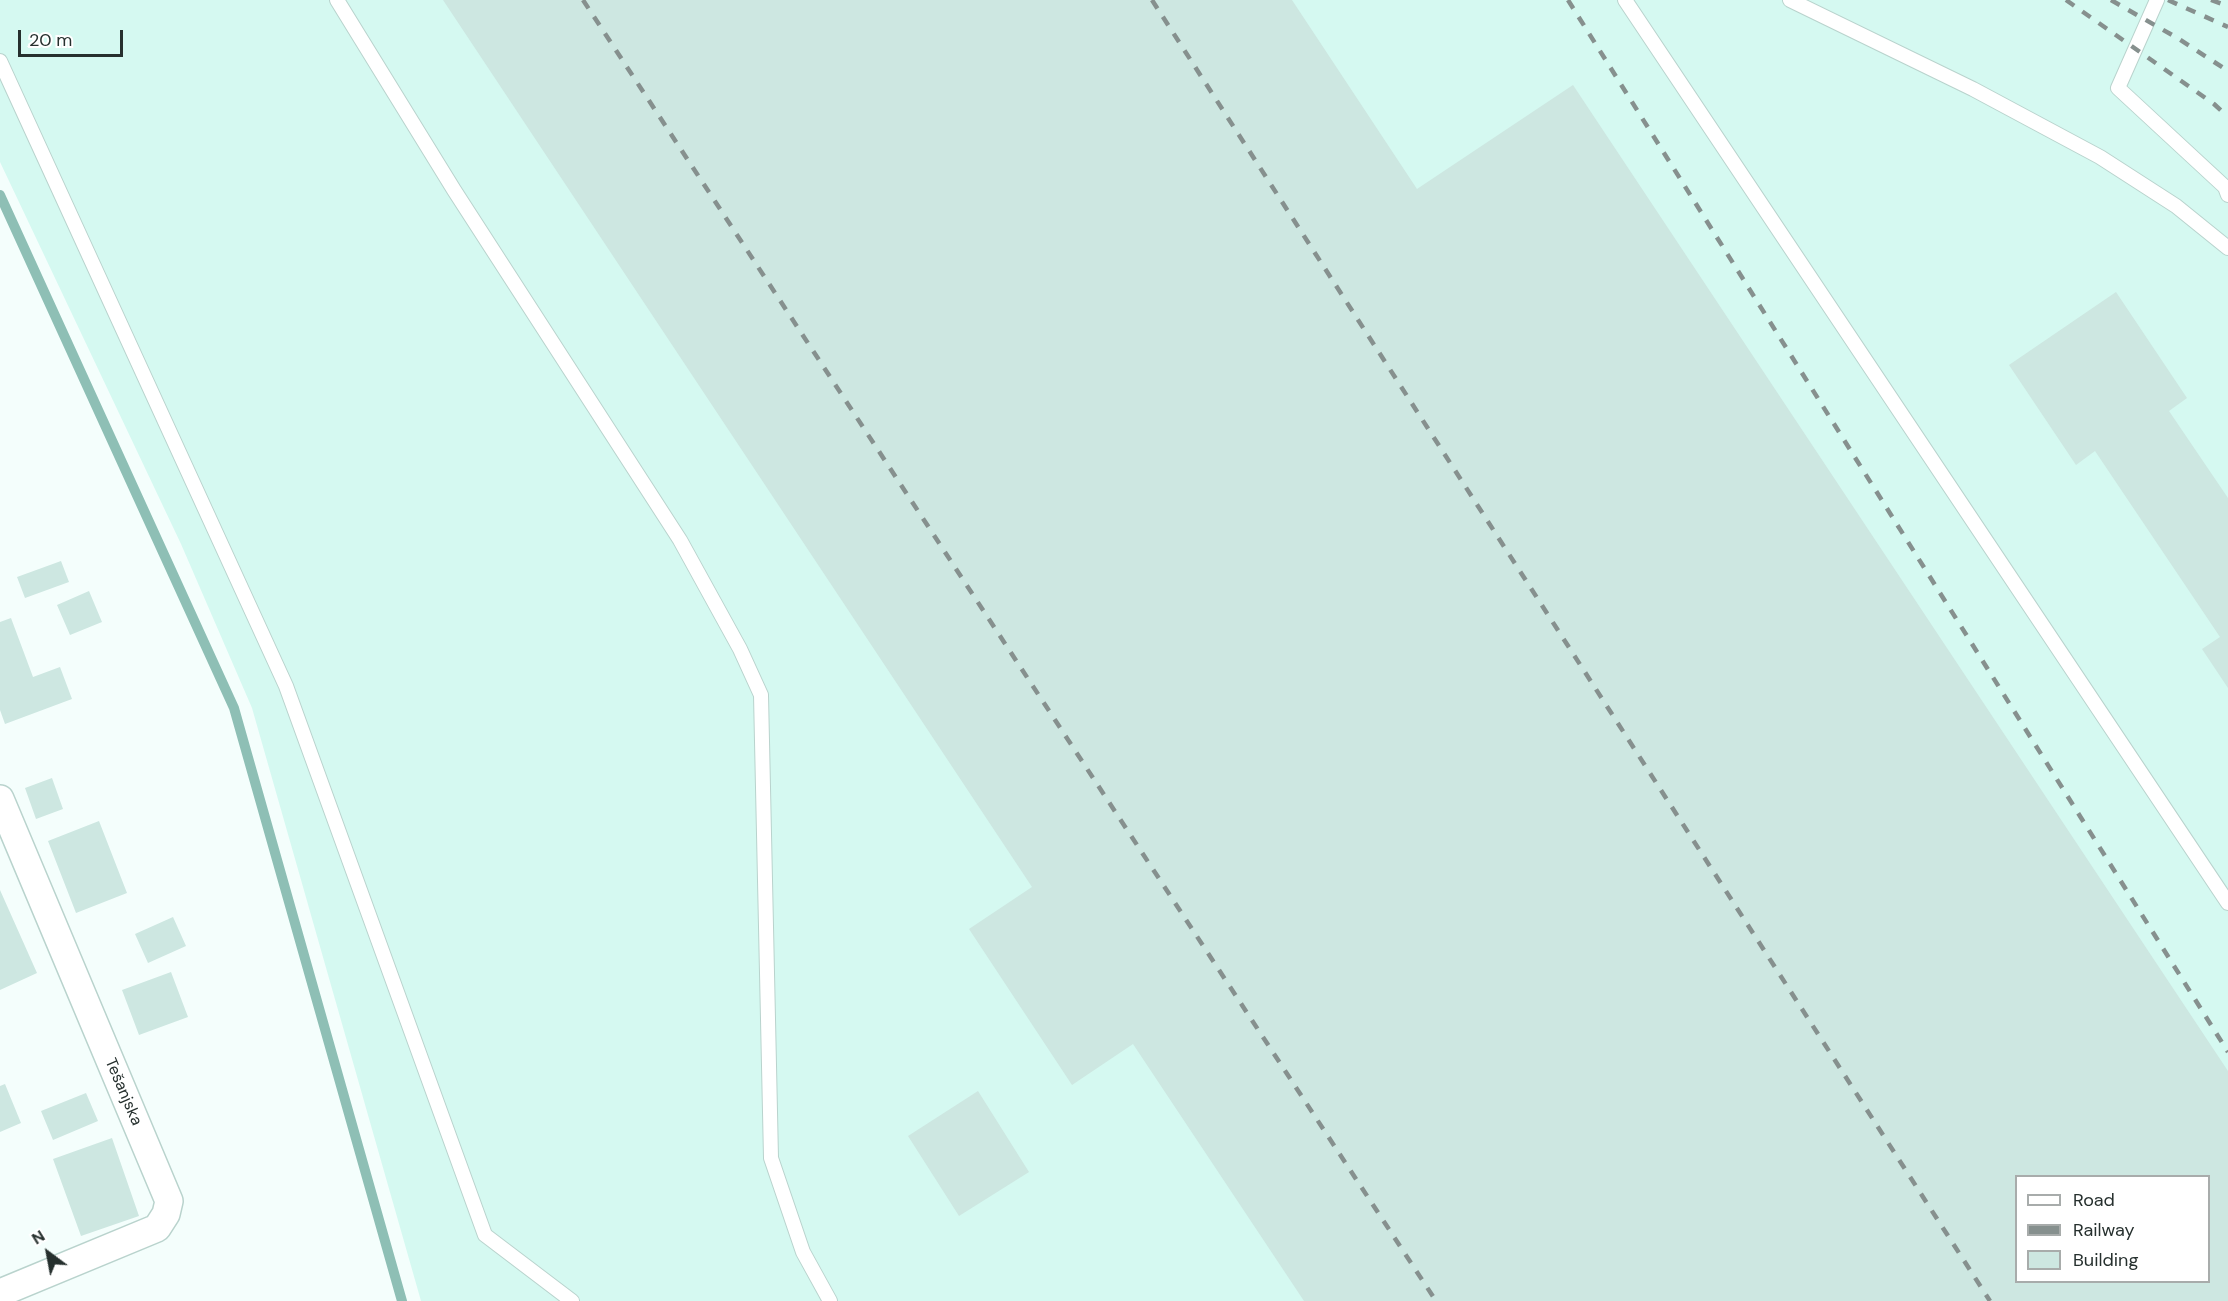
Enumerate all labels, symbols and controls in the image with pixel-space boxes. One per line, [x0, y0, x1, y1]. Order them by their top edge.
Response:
scale bar [21, 18, 126, 56]
text: 20 m [29, 28, 72, 52]
street label: Tešanjska [100, 1055, 146, 1129]
legend [2015, 1175, 2210, 1283]
text: Road [2073, 1188, 2115, 1212]
text: Railway [2073, 1218, 2135, 1242]
north arrow [18, 1223, 78, 1283]
text: N [28, 1225, 49, 1249]
text: Building [2073, 1248, 2138, 1272]

